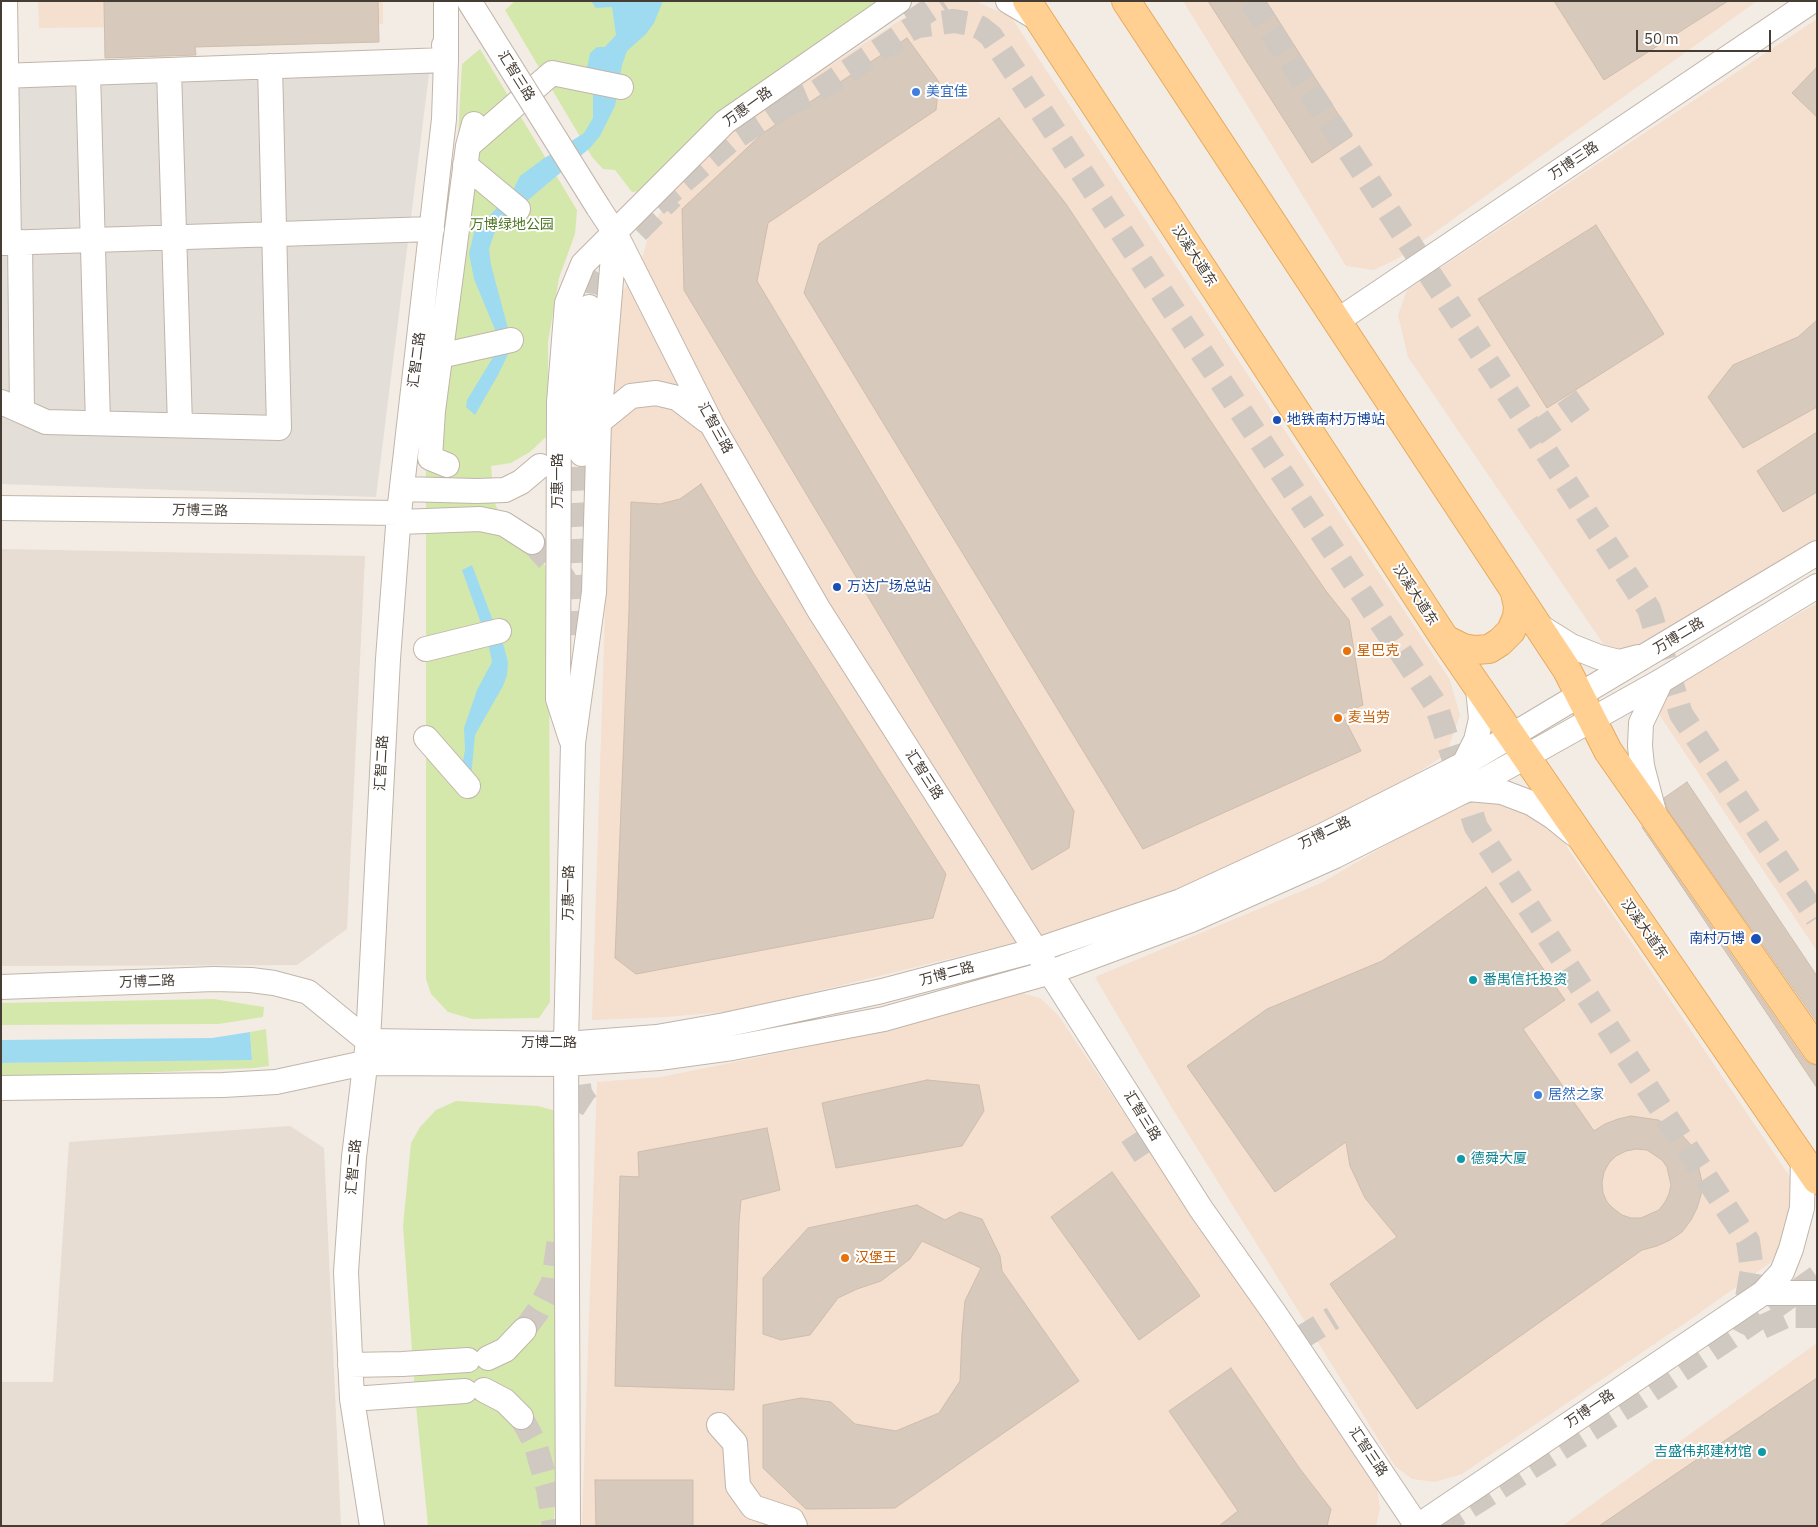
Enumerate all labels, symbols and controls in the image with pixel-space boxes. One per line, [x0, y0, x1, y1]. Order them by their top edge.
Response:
scale bar [1638, 20, 1773, 52]
text: 50 m [1644, 29, 1679, 48]
street label: 汇智三路 [494, 48, 538, 104]
street label: 万惠一路 [720, 84, 776, 130]
place label: 美宜佳 [926, 84, 968, 100]
marker: 美宜佳 [910, 86, 922, 98]
street label: 万博三路 [1546, 138, 1602, 184]
park label: 万博绿地公园 [470, 217, 554, 233]
street label: 汉溪大道东 [1168, 222, 1220, 290]
street label: 汇智二路 [405, 331, 429, 389]
street label: 汇智三路 [694, 399, 736, 457]
place label: 地铁南村万博站 [1287, 412, 1385, 428]
marker: 地铁南村万博站 [1271, 414, 1283, 426]
street label: 万惠一路 [550, 453, 566, 509]
street label: 万博三路 [172, 502, 228, 520]
street label: 汉溪大道东 [1389, 561, 1441, 629]
place label: 万达广场总站 [847, 579, 931, 595]
marker: 万达广场总站 [831, 581, 843, 593]
street label: 万博二路 [1651, 614, 1707, 658]
place label: 星巴克 [1357, 643, 1399, 659]
marker: 星巴克 [1341, 645, 1353, 657]
place label: 麦当劳 [1348, 710, 1390, 726]
marker: 麦当劳 [1332, 712, 1344, 724]
street label: 汇智二路 [372, 735, 392, 791]
street label: 汇智三路 [902, 747, 946, 803]
street label: 万博二路 [1296, 813, 1354, 853]
street label: 万惠一路 [560, 865, 578, 921]
street label: 汉溪大道东 [1617, 896, 1671, 962]
place label: 南村万博 [1689, 931, 1745, 947]
marker: 南村万博 [1749, 932, 1763, 946]
street label: 万博二路 [918, 959, 976, 989]
place label: 番禺信托投资 [1483, 972, 1567, 988]
street label: 万博二路 [119, 973, 175, 991]
marker: 番禺信托投资 [1467, 974, 1479, 986]
street label: 万博二路 [521, 1035, 577, 1051]
place label: 居然之家 [1548, 1087, 1604, 1103]
street label: 汇智三路 [1120, 1088, 1164, 1144]
marker: 居然之家 [1532, 1089, 1544, 1101]
street label: 汇智二路 [343, 1138, 365, 1196]
place label: 德舜大厦 [1471, 1151, 1527, 1167]
marker: 德舜大厦 [1455, 1153, 1467, 1165]
place label: 汉堡王 [855, 1250, 897, 1266]
marker: 汉堡王 [839, 1252, 851, 1264]
street label: 万博一路 [1562, 1386, 1618, 1432]
street label: 汇智三路 [1345, 1424, 1391, 1480]
place label: 吉盛伟邦建材馆 [1654, 1444, 1752, 1460]
marker: 吉盛伟邦建材馆 [1756, 1446, 1768, 1458]

